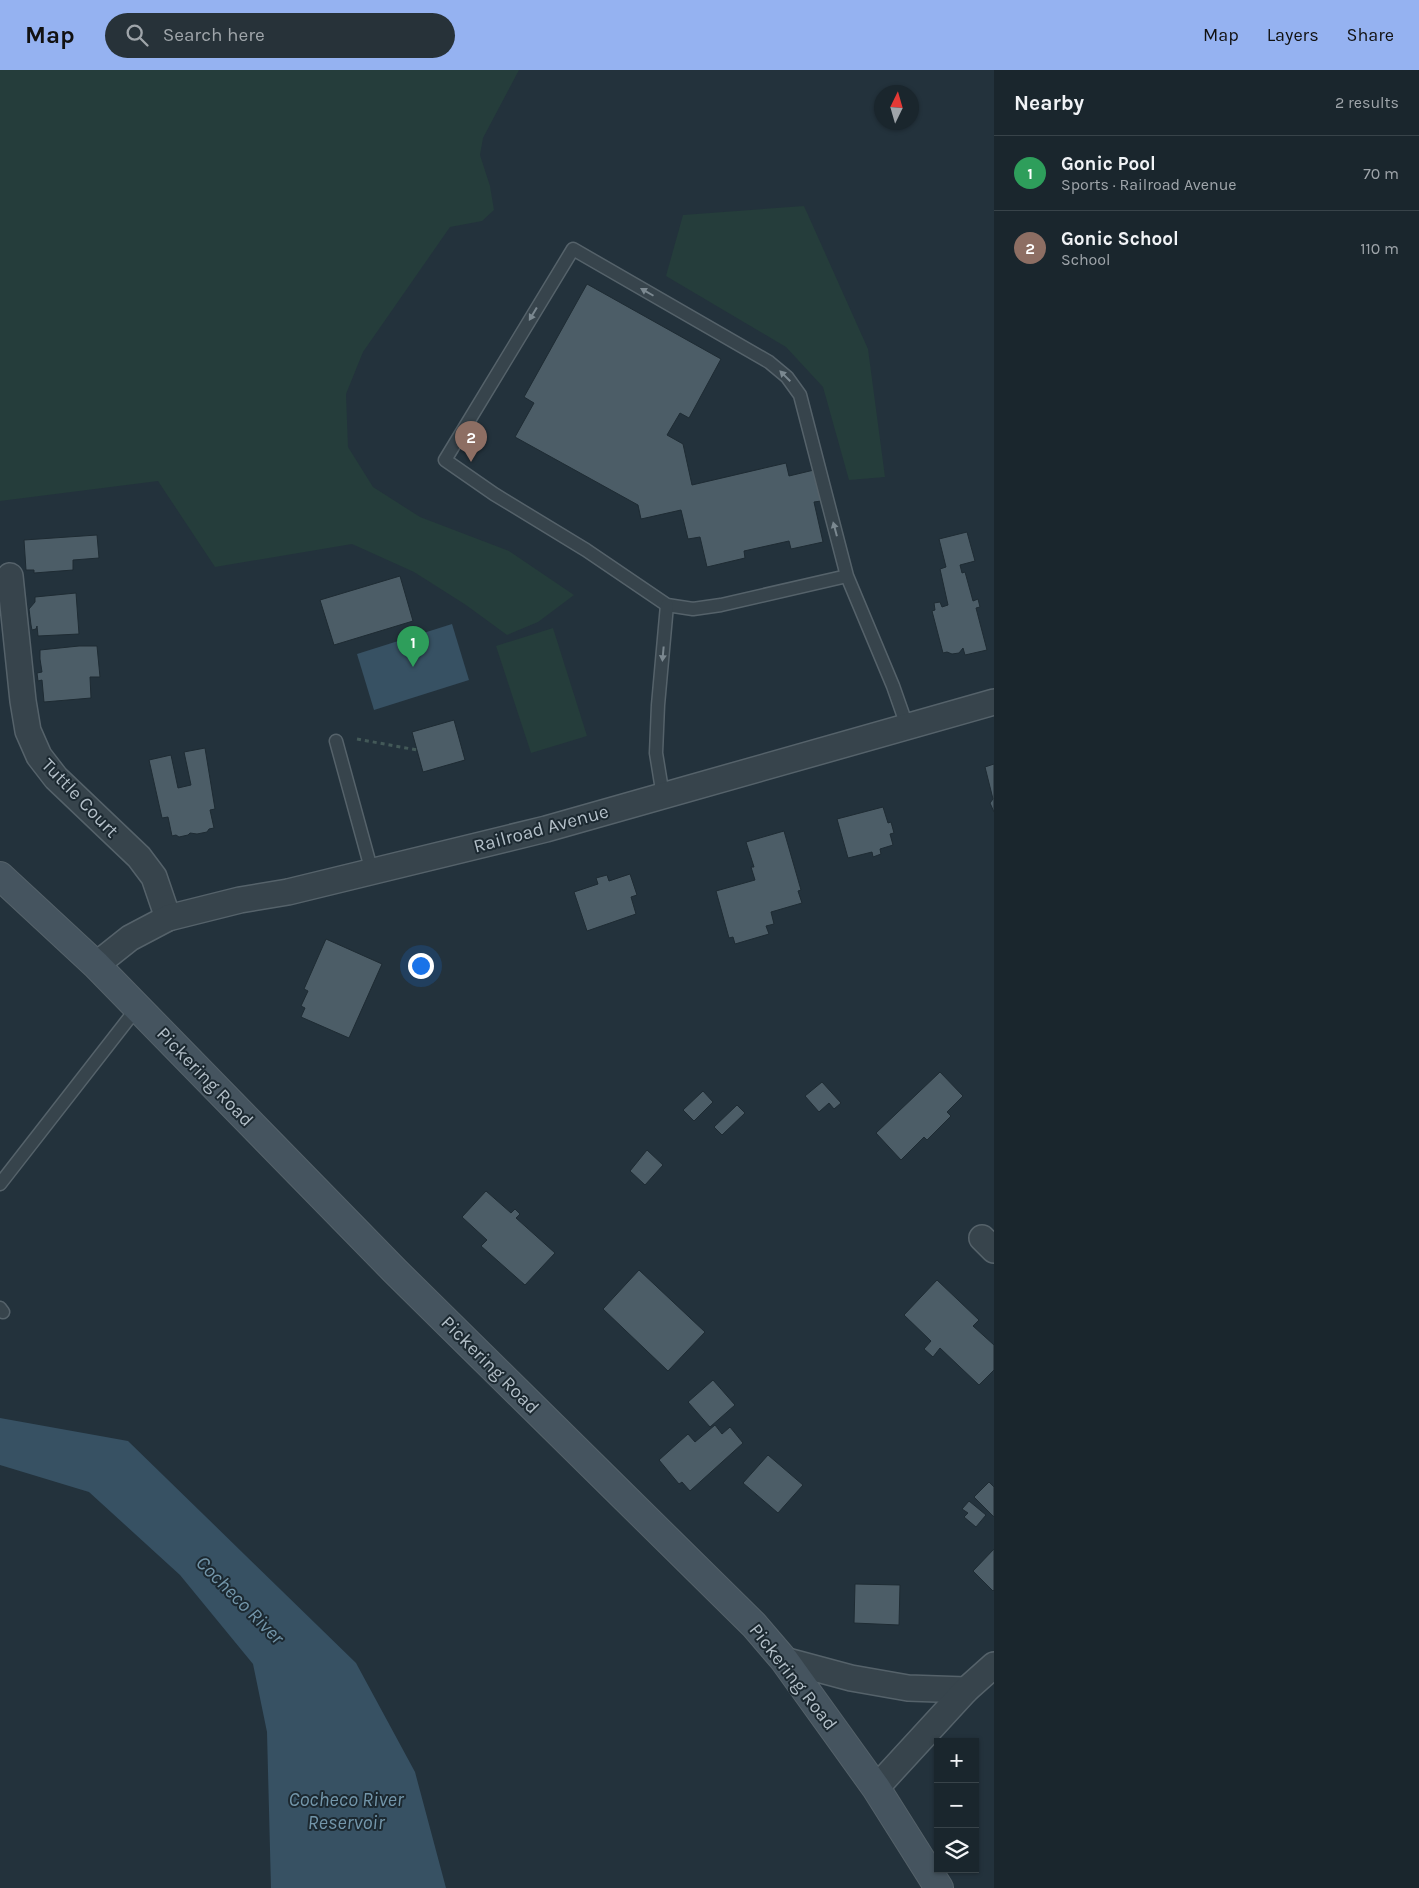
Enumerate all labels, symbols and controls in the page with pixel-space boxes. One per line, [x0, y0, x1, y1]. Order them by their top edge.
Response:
search box [105, 13, 455, 58]
text: Map [25, 21, 75, 49]
icon: search [123, 21, 151, 49]
text: Search here [163, 24, 265, 46]
text: Map [1203, 24, 1239, 46]
text: Layers [1267, 24, 1319, 46]
text: Share [1347, 24, 1394, 46]
north arrow [874, 85, 919, 130]
text: Nearby [1014, 91, 1084, 115]
text: 2 results [1335, 93, 1399, 112]
text: Gonic Pool [1061, 153, 1156, 175]
text: 1 [1027, 164, 1033, 183]
text: 70 m [1363, 164, 1399, 183]
text: Sports · Railroad Avenue [1061, 175, 1237, 194]
text: Gonic School [1061, 228, 1179, 250]
text: 2 [1025, 239, 1035, 258]
text: 110 m [1360, 239, 1399, 258]
text: School [1061, 250, 1111, 269]
one-way arrow [640, 287, 653, 296]
one-way arrow [529, 308, 538, 321]
one-way arrow [779, 371, 791, 383]
pin: 2 [455, 421, 487, 462]
one-way arrow [831, 522, 839, 537]
pin: 1 [397, 626, 429, 667]
one-way arrow [659, 646, 667, 662]
street label: Tuttle Court [37, 754, 123, 842]
street label: Railroad Avenue [471, 800, 611, 858]
your location [408, 953, 434, 979]
street label: Pickering Road [152, 1023, 258, 1131]
street label: Pickering Road [436, 1311, 544, 1419]
water label: Cocheco River [191, 1551, 290, 1650]
street label: Pickering Road [744, 1619, 842, 1735]
map controls [934, 1738, 979, 1873]
button: + [934, 1738, 979, 1783]
button: − [934, 1783, 979, 1828]
water label: Cocheco River Reservoir [288, 1788, 405, 1834]
button: layers [934, 1828, 979, 1873]

